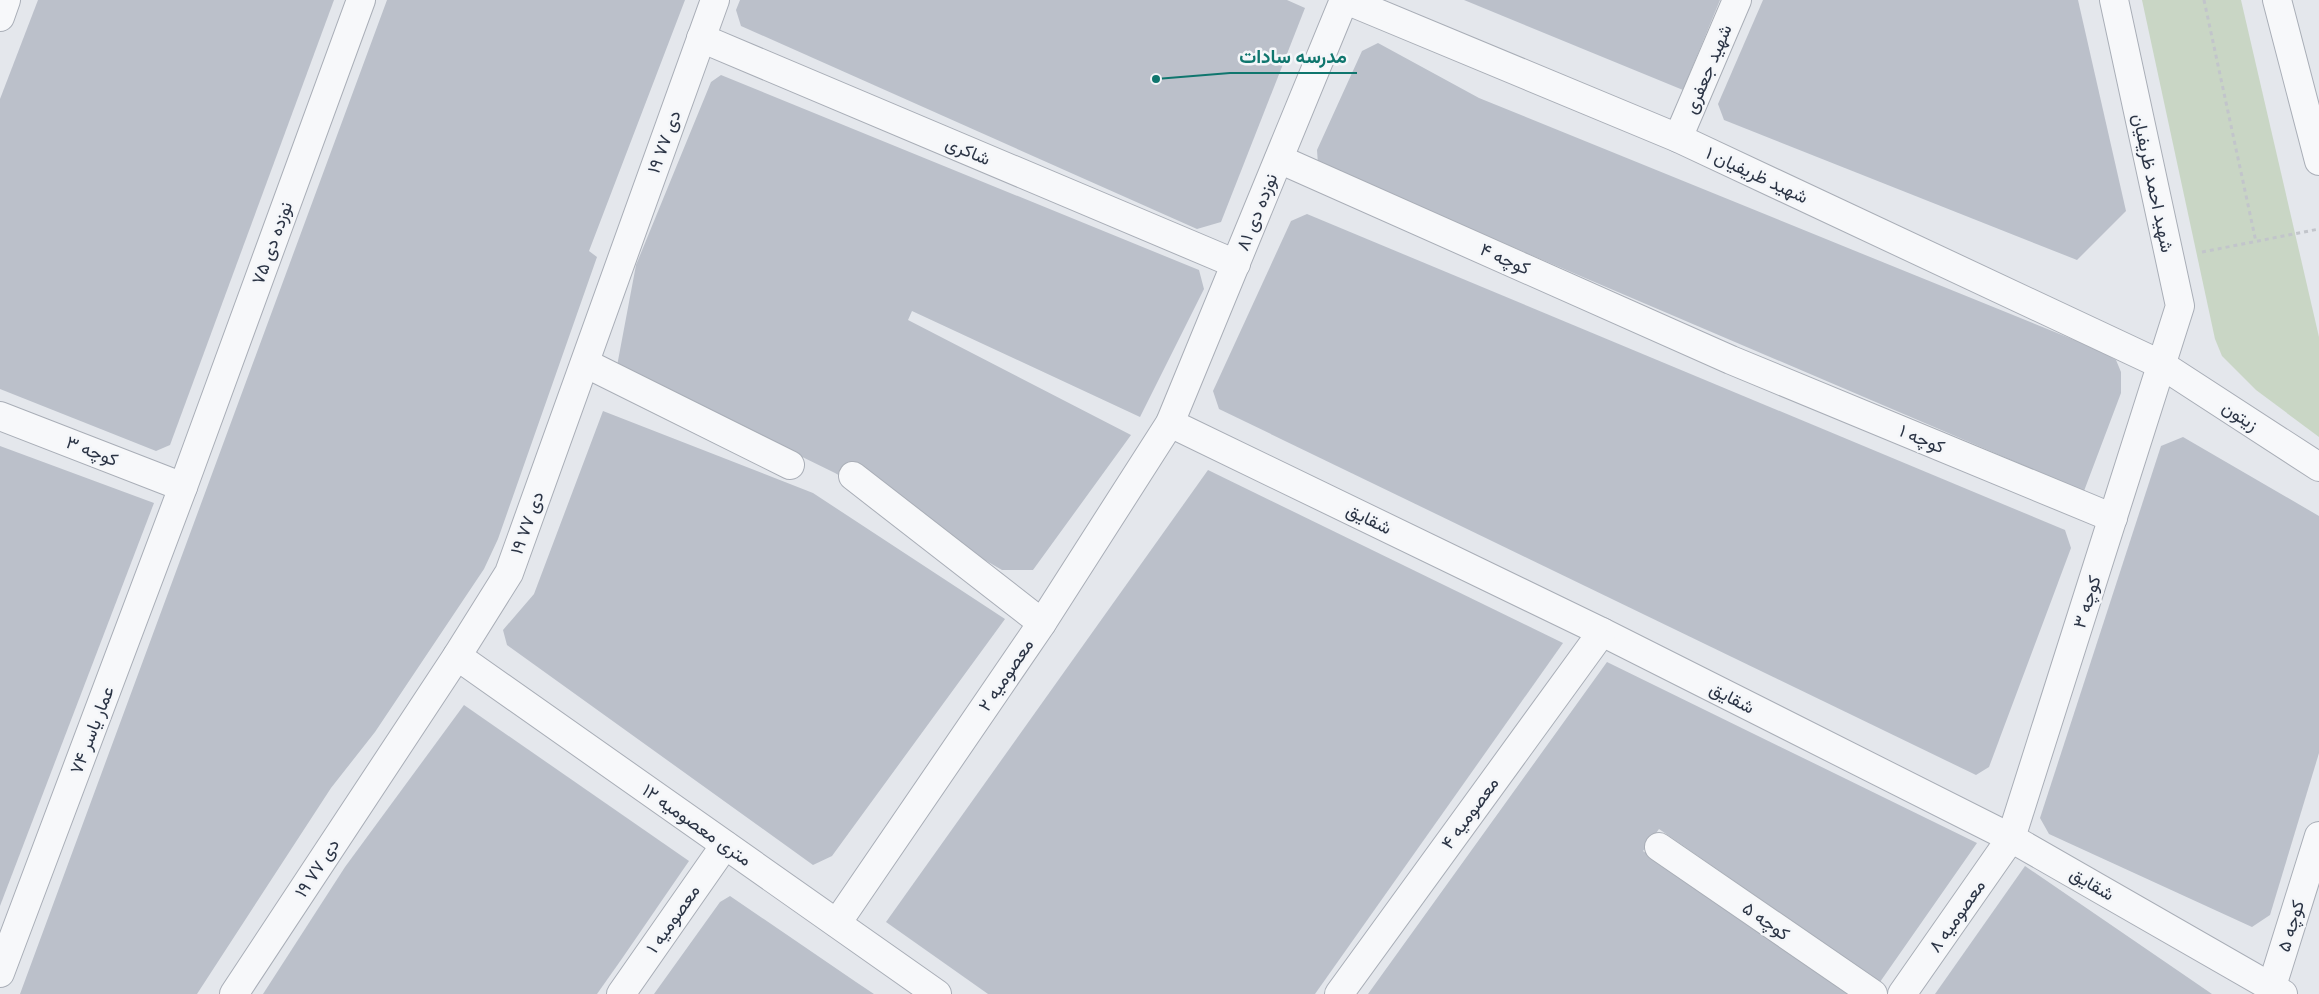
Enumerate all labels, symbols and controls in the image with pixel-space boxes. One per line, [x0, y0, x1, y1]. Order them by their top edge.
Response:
street label: شهید جعفری [1679, 21, 1737, 117]
callout: مدرسه سادات [1230, 39, 1357, 73]
text: مدرسه سادات [1239, 45, 1347, 69]
street label: ۱۹ دی ۷۷ [642, 107, 686, 177]
street label: شهید احمد ظریفیان [2128, 112, 2178, 254]
street label: شاکری [942, 132, 994, 170]
street label: شهید ظریفیان ۱ [1702, 142, 1812, 208]
street label: نوزده دی ۸۱ [1232, 170, 1282, 254]
street label: نوزده دی ۷۵ [247, 199, 297, 287]
street label: کوچه ۴ [1476, 238, 1533, 281]
street label: زيتون [2218, 396, 2262, 436]
street label: کوچه ۱ [1896, 420, 1948, 459]
street label: کوچه ۳ [63, 431, 121, 472]
street label: ۱۹ دی ۷۷ [505, 488, 549, 558]
street label: شقایق [1343, 499, 1395, 539]
street label: کوچه ۳ [2068, 573, 2107, 631]
street label: معصومیه ۲ [974, 635, 1038, 715]
street label: شقایق [1706, 677, 1758, 719]
street label: عمار یاسر ۷۴ [65, 683, 119, 777]
street label: معصومیه ۴ [1436, 773, 1504, 853]
street label: ۱۲ متری معصومیه [638, 779, 756, 871]
street label: ۱۹ دی ۷۷ [290, 835, 344, 901]
street label: شقایق [2066, 863, 2118, 905]
street label: معصومیه ۸ [1924, 875, 1990, 957]
street label: معصومیه ۱ [641, 880, 705, 958]
street label: کوچه ۵ [1738, 897, 1794, 946]
street label: کوچه ۵ [2273, 898, 2310, 955]

